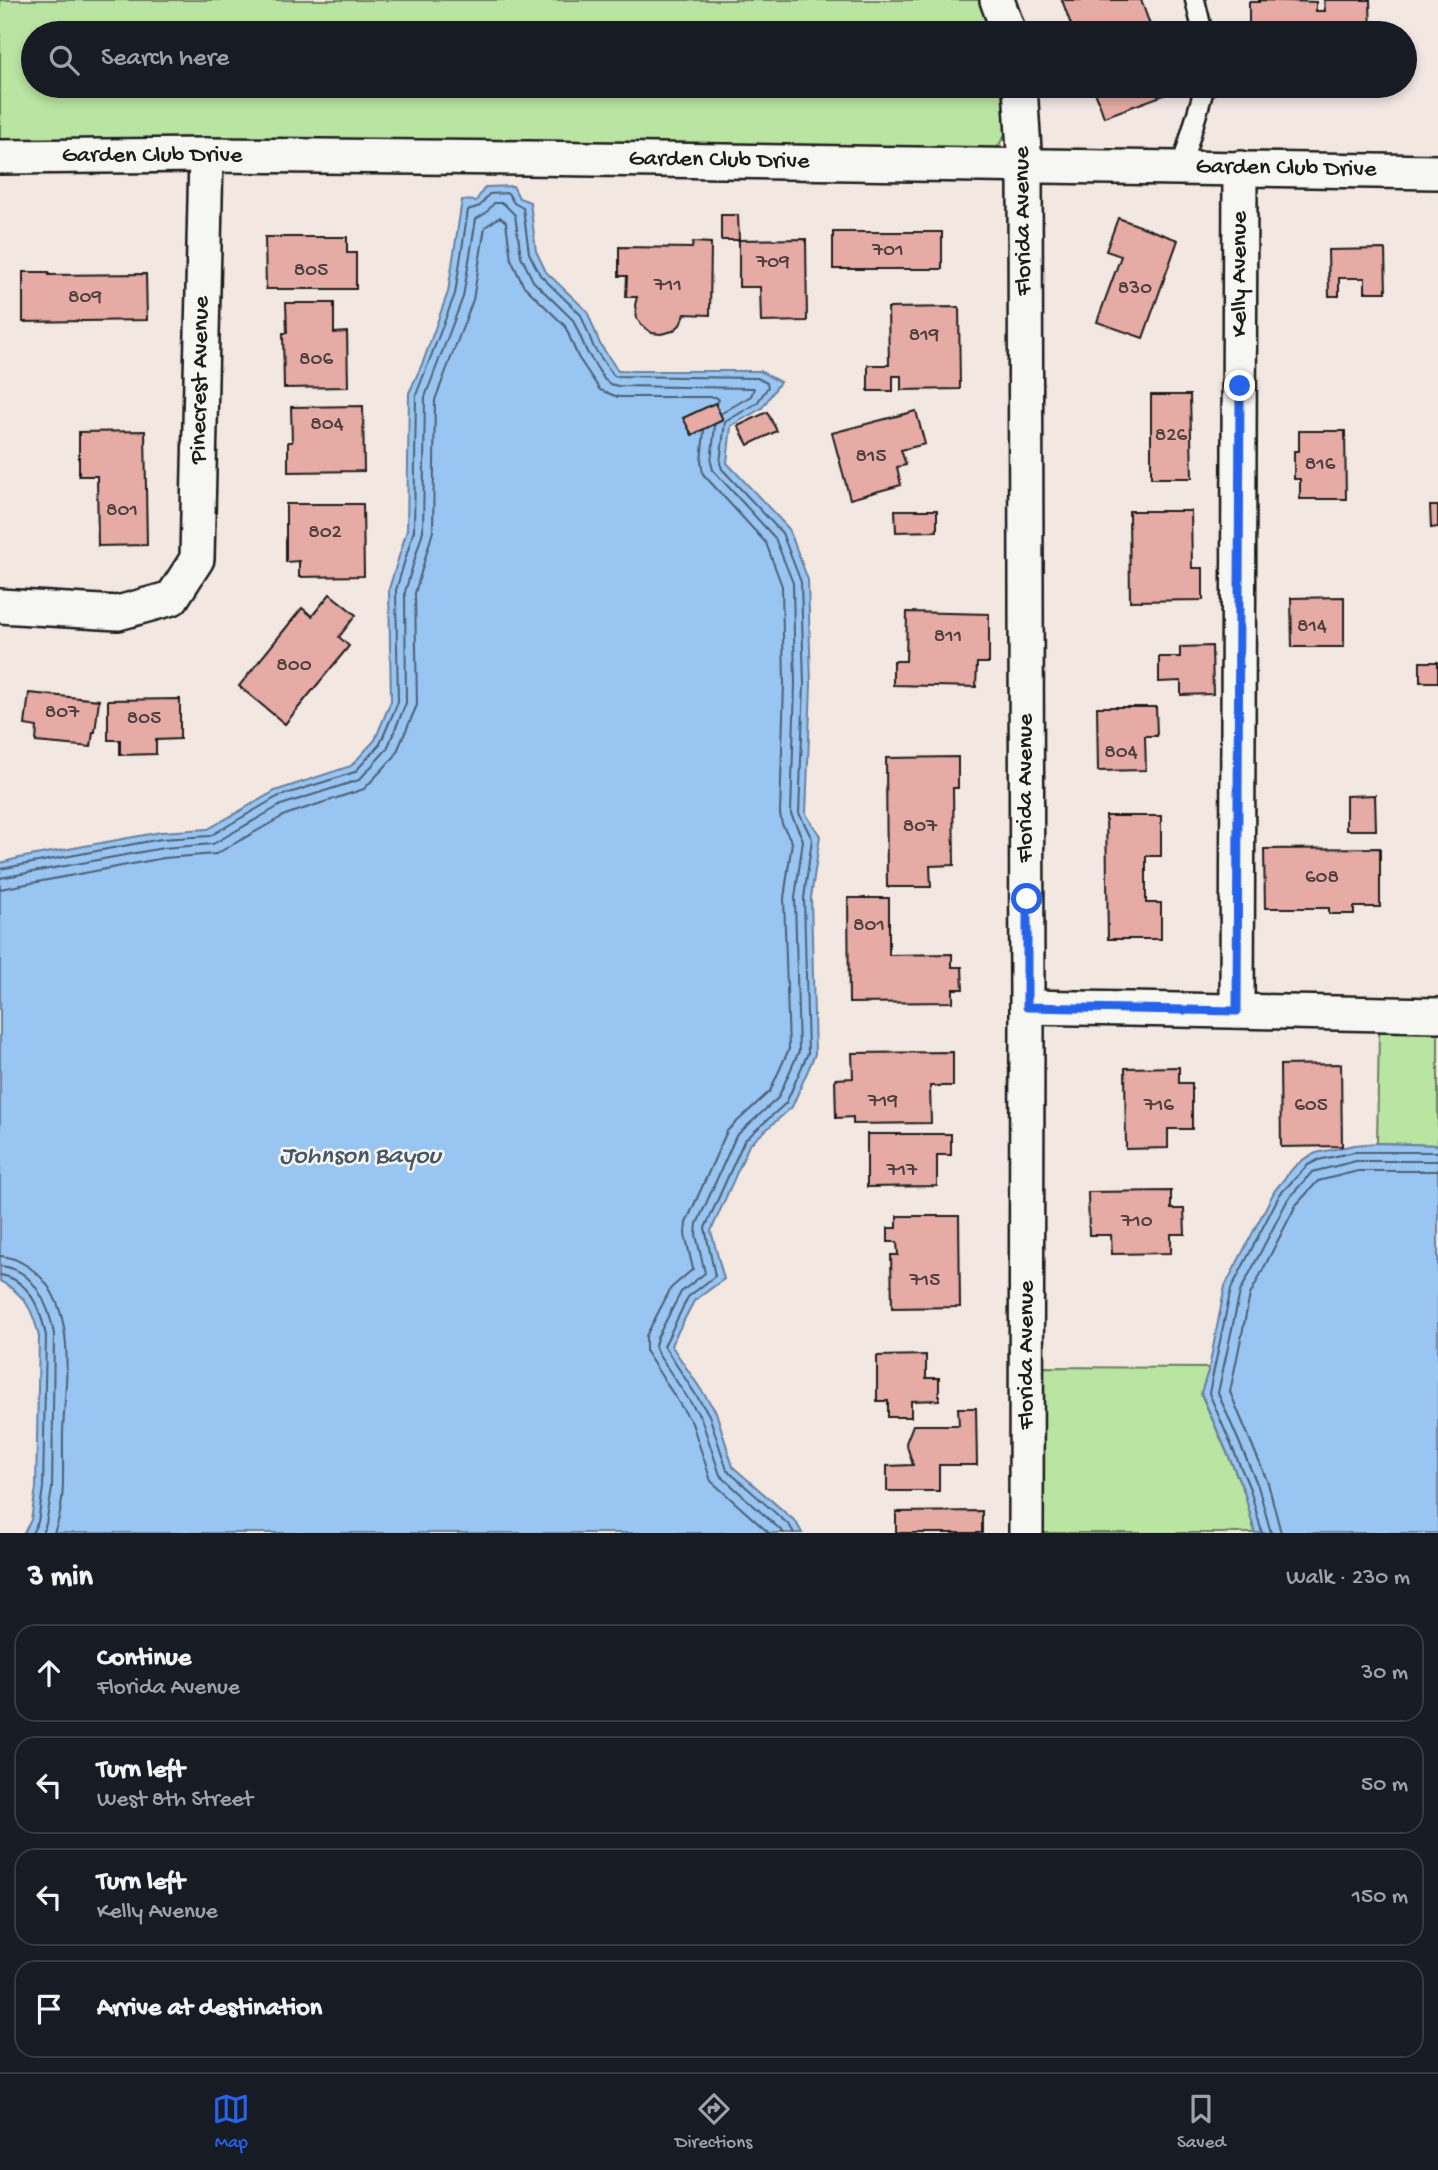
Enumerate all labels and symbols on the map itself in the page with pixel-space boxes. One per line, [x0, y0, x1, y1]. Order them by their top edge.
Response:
street label: Garden Club Drive [62, 142, 243, 171]
street label: Garden Club Drive [628, 145, 810, 177]
street label: Florida Avenue [1008, 146, 1040, 297]
street label: Garden Club Drive [1195, 153, 1377, 185]
street label: Kelly Avenue [1226, 210, 1255, 337]
house number: 701 [871, 239, 904, 264]
house number: 709 [755, 251, 790, 276]
house number: 805 [294, 259, 328, 284]
house number: 711 [653, 274, 682, 299]
house number: 830 [1118, 277, 1152, 302]
house number: 809 [68, 286, 102, 311]
street label: Pinecrest Avenue [185, 295, 217, 465]
house number: 819 [909, 324, 940, 349]
house number: 806 [299, 348, 333, 373]
route end [1224, 370, 1255, 401]
house number: 804 [310, 413, 344, 438]
house number: 826 [1155, 424, 1188, 449]
house number: 815 [855, 445, 887, 470]
house number: 816 [1305, 453, 1336, 478]
house number: 801 [106, 499, 138, 524]
house number: 802 [308, 521, 342, 546]
house number: 814 [1297, 615, 1327, 640]
house number: 811 [934, 625, 962, 650]
house number: 800 [276, 654, 312, 679]
house number: 807 [45, 701, 80, 726]
house number: 805 [127, 707, 161, 732]
street label: Florida Avenue [1012, 713, 1041, 863]
house number: 804 [1104, 741, 1138, 766]
house number: 807 [903, 815, 938, 840]
house number: 608 [1305, 866, 1339, 891]
route start [1011, 883, 1042, 914]
house number: 801 [853, 914, 885, 939]
house number: 719 [867, 1090, 898, 1115]
house number: 716 [1143, 1094, 1174, 1119]
house number: 605 [1294, 1094, 1328, 1119]
water label: Johnson Bayou [279, 1142, 442, 1173]
house number: 717 [886, 1159, 918, 1184]
house number: 710 [1120, 1210, 1153, 1235]
house number: 715 [909, 1269, 940, 1294]
street label: Florida Avenue [1013, 1280, 1042, 1430]

